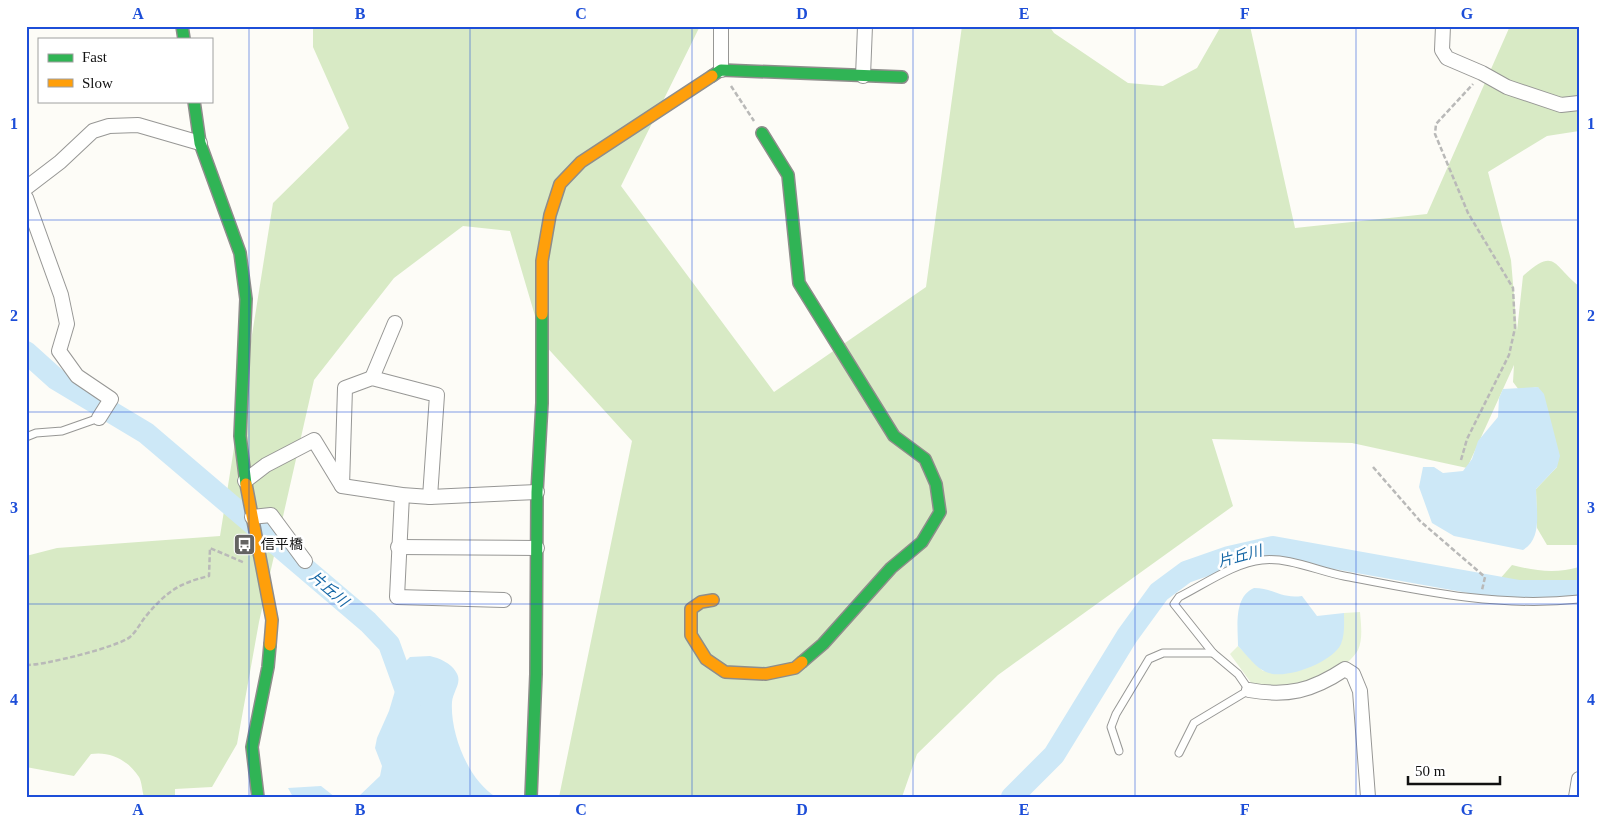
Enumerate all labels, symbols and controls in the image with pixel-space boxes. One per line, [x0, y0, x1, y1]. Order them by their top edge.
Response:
text: A [132, 5, 144, 22]
text: B [355, 5, 366, 22]
text: C [575, 5, 587, 22]
text: D [796, 5, 808, 22]
text: E [1019, 5, 1029, 22]
text: F [1240, 5, 1250, 22]
text: G [1461, 5, 1474, 22]
legend [38, 38, 212, 102]
text: Fast [82, 49, 108, 65]
text: Slow [82, 75, 113, 91]
text: 1 [10, 115, 18, 132]
text: 1 [1587, 115, 1595, 132]
text: 2 [10, 307, 18, 324]
text: 2 [1587, 307, 1595, 324]
text: 3 [10, 499, 18, 516]
text: 3 [1587, 499, 1595, 516]
bus stop icon: 信平橋 [233, 532, 257, 556]
place label: 信平橋 [261, 537, 303, 552]
water label: 片丘川 [1216, 542, 1266, 570]
water label: 片丘川 [307, 568, 353, 611]
text: 4 [10, 691, 18, 708]
text: 4 [1587, 691, 1595, 708]
scale bar [1408, 753, 1500, 785]
text: 50 m [1415, 763, 1446, 779]
text: A [132, 801, 144, 818]
text: B [355, 801, 366, 818]
text: C [575, 801, 587, 818]
text: D [796, 801, 808, 818]
text: E [1019, 801, 1029, 818]
text: F [1240, 801, 1250, 818]
text: G [1461, 801, 1474, 818]

